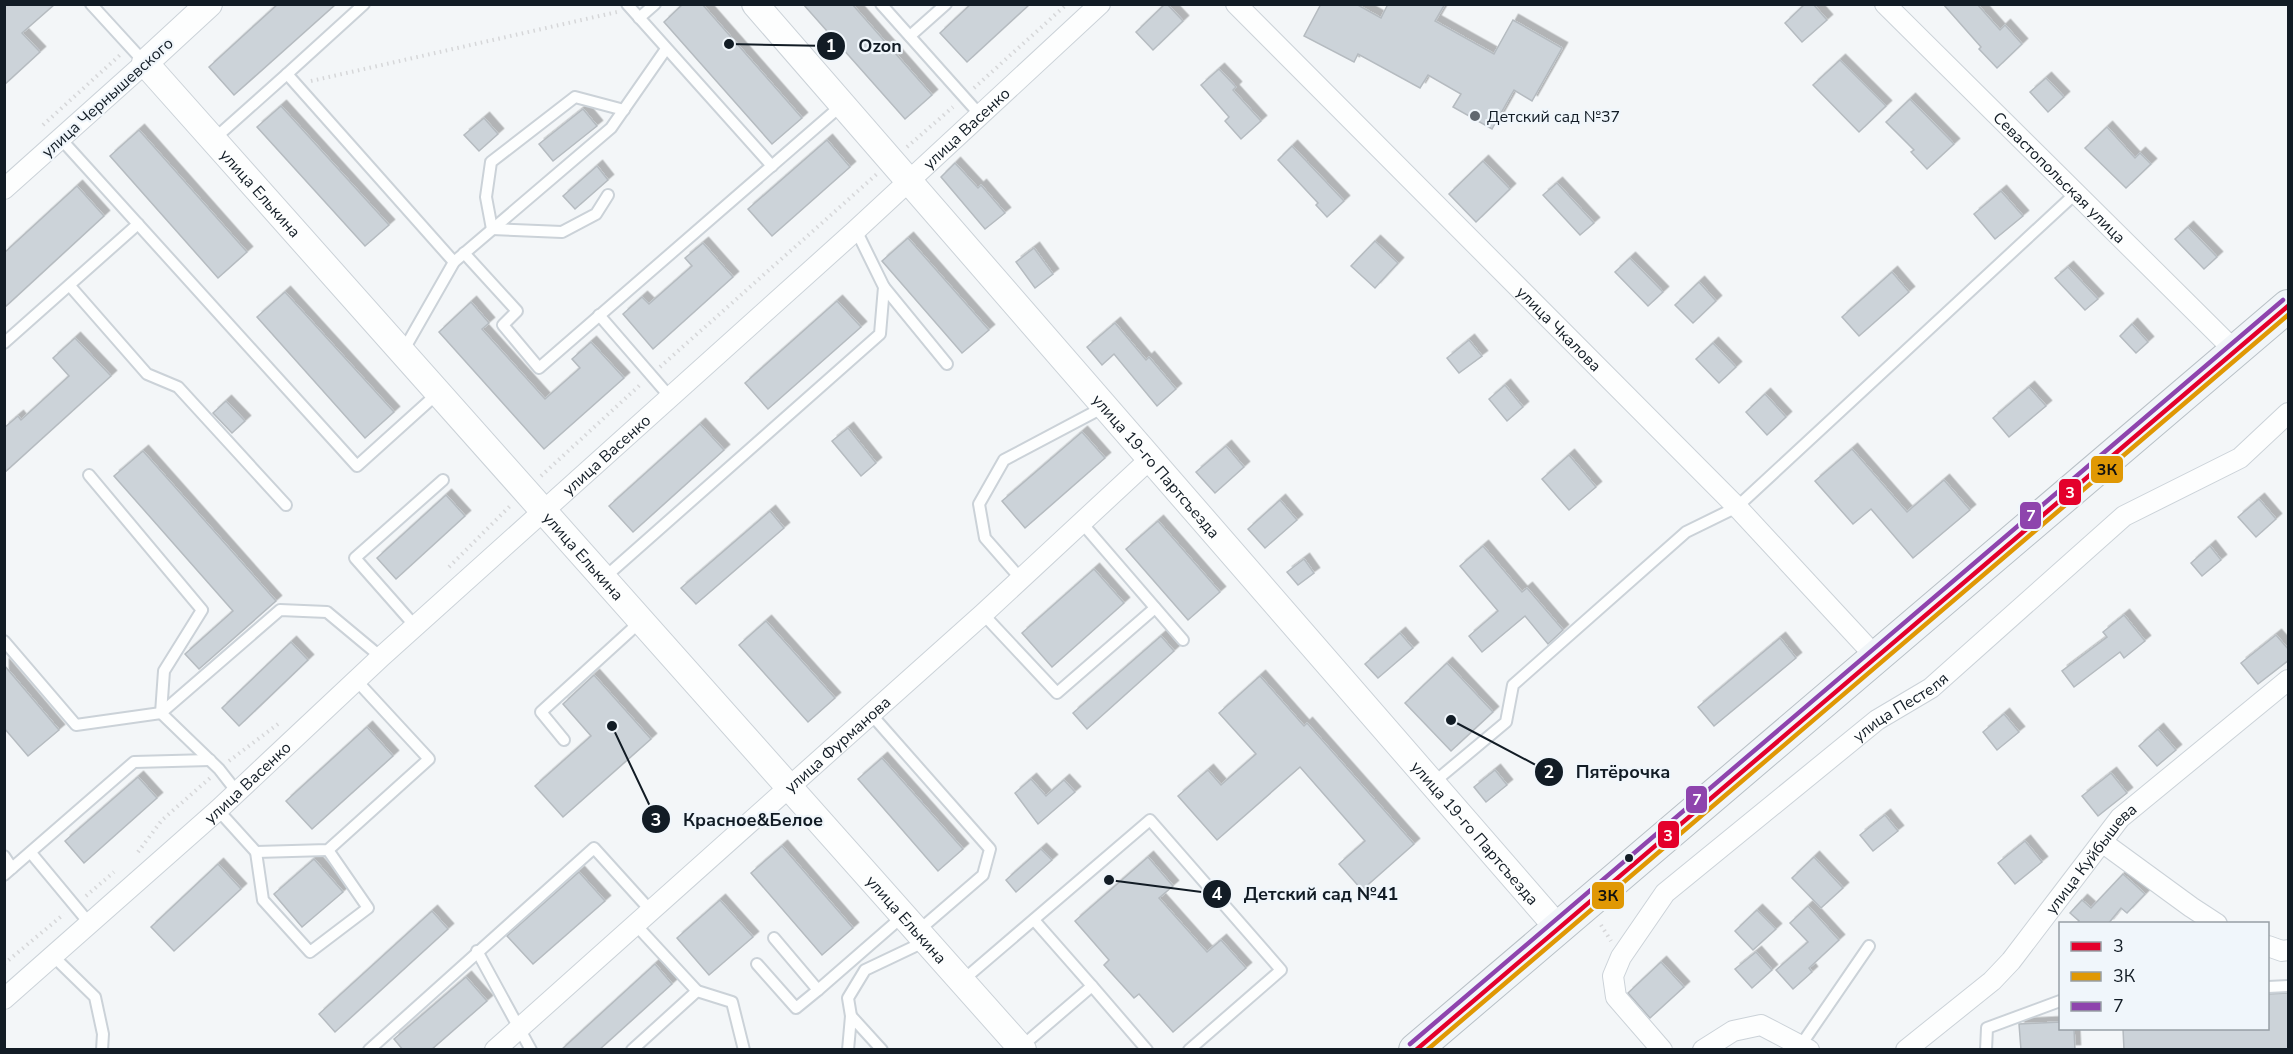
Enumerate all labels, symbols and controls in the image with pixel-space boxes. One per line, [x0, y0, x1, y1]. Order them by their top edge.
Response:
callout: Ozon [816, 28, 913, 64]
street label: улица Чернышевского [37, 33, 178, 163]
text: 1 [826, 34, 836, 58]
text: Ozon [858, 34, 902, 58]
street label: улица Васенко [919, 83, 1015, 175]
place label: Детский сад №37 [1487, 106, 1620, 128]
street label: Севастопольская улица [1988, 107, 2130, 249]
marker: Детский сад №37 [1468, 109, 1482, 123]
street label: улица Елькина [215, 145, 305, 243]
street label: улица Чкалова [1511, 282, 1606, 377]
street label: улица 19-го Партсъезда [1087, 390, 1225, 543]
street label: улица Васенко [558, 410, 656, 501]
line badge: 3К [2090, 455, 2124, 484]
text: 3К [2097, 459, 2117, 481]
line badge: 3 [2058, 478, 2082, 506]
text: 3 [2065, 482, 2075, 504]
line badge: 7 [2019, 501, 2042, 530]
text: 7 [2026, 505, 2036, 527]
street label: улица Елькина [538, 508, 628, 606]
street label: улица Пестеля [1848, 668, 1953, 747]
street label: улица Фурманова [780, 692, 896, 798]
street label: улица Васенко [200, 737, 296, 829]
callout: Пятёрочка [1534, 754, 1683, 790]
street label: улица 19-го Партсъезда [1406, 757, 1543, 910]
text: 2 [1544, 760, 1554, 784]
text: Пятёрочка [1576, 760, 1670, 784]
line badge: 7 [1685, 785, 1708, 814]
text: 7 [1692, 789, 1702, 811]
street label: улица Куйбышева [2041, 799, 2142, 919]
callout: Красное&Белое [641, 801, 835, 837]
text: 3 [651, 808, 661, 832]
text: Красное&Белое [683, 808, 823, 832]
line badge: 3 [1657, 820, 1680, 849]
text: 3 [1663, 825, 1673, 847]
unlabelled marker [1623, 852, 1635, 864]
street label: улица Елькина [861, 871, 951, 969]
callout: Детский сад №41 [1202, 876, 1411, 912]
line badge: 3К [1591, 881, 1625, 910]
text: 4 [1212, 882, 1223, 906]
text: Детский сад №41 [1244, 882, 1398, 906]
text: 3К [1598, 885, 1618, 907]
legend [2059, 922, 2269, 1030]
text: 3 [2113, 934, 2124, 958]
text: 3К [2113, 964, 2136, 988]
text: 7 [2113, 994, 2124, 1018]

